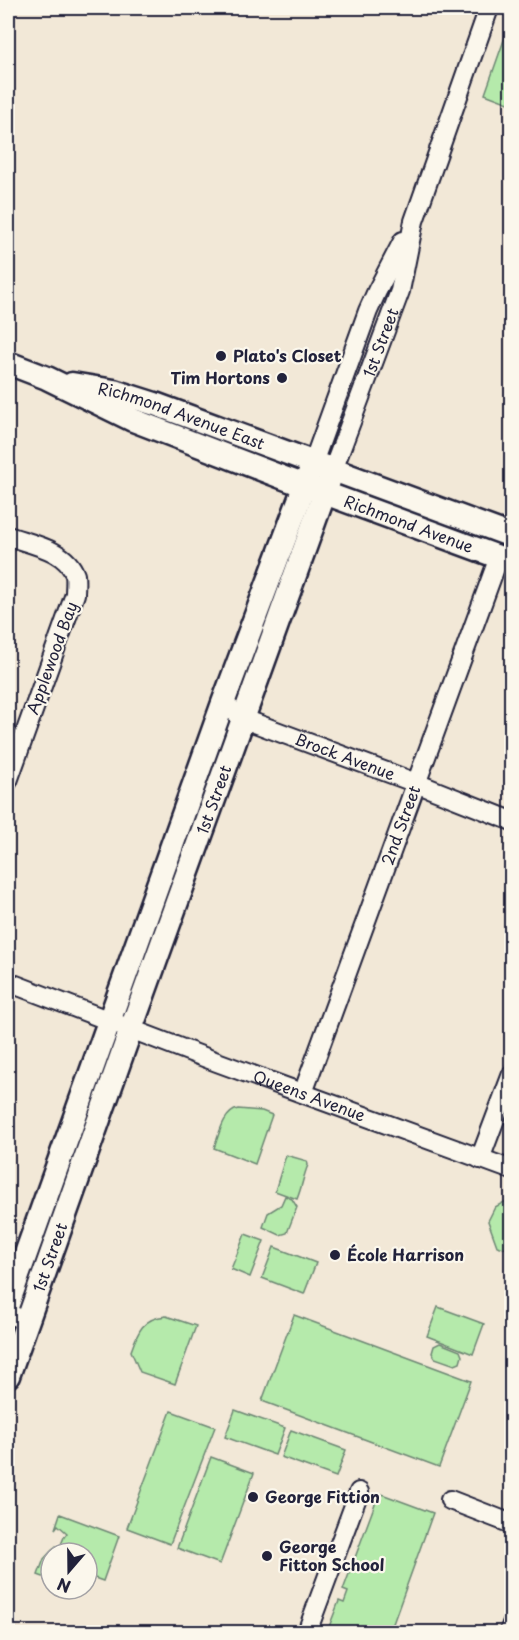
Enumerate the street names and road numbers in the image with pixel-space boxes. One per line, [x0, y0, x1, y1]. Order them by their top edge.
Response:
street label: 1st Street [356, 304, 404, 380]
street label: Richmond Avenue East [96, 376, 268, 455]
street label: Richmond Avenue [341, 488, 477, 558]
street label: Applewood Bay [19, 598, 83, 717]
street label: Brock Avenue [292, 726, 399, 785]
street label: 1st Street [189, 761, 237, 837]
street label: 2nd Street [374, 781, 426, 868]
street label: Queens Avenue [250, 1063, 369, 1126]
street label: 1st Street [26, 1218, 73, 1295]

